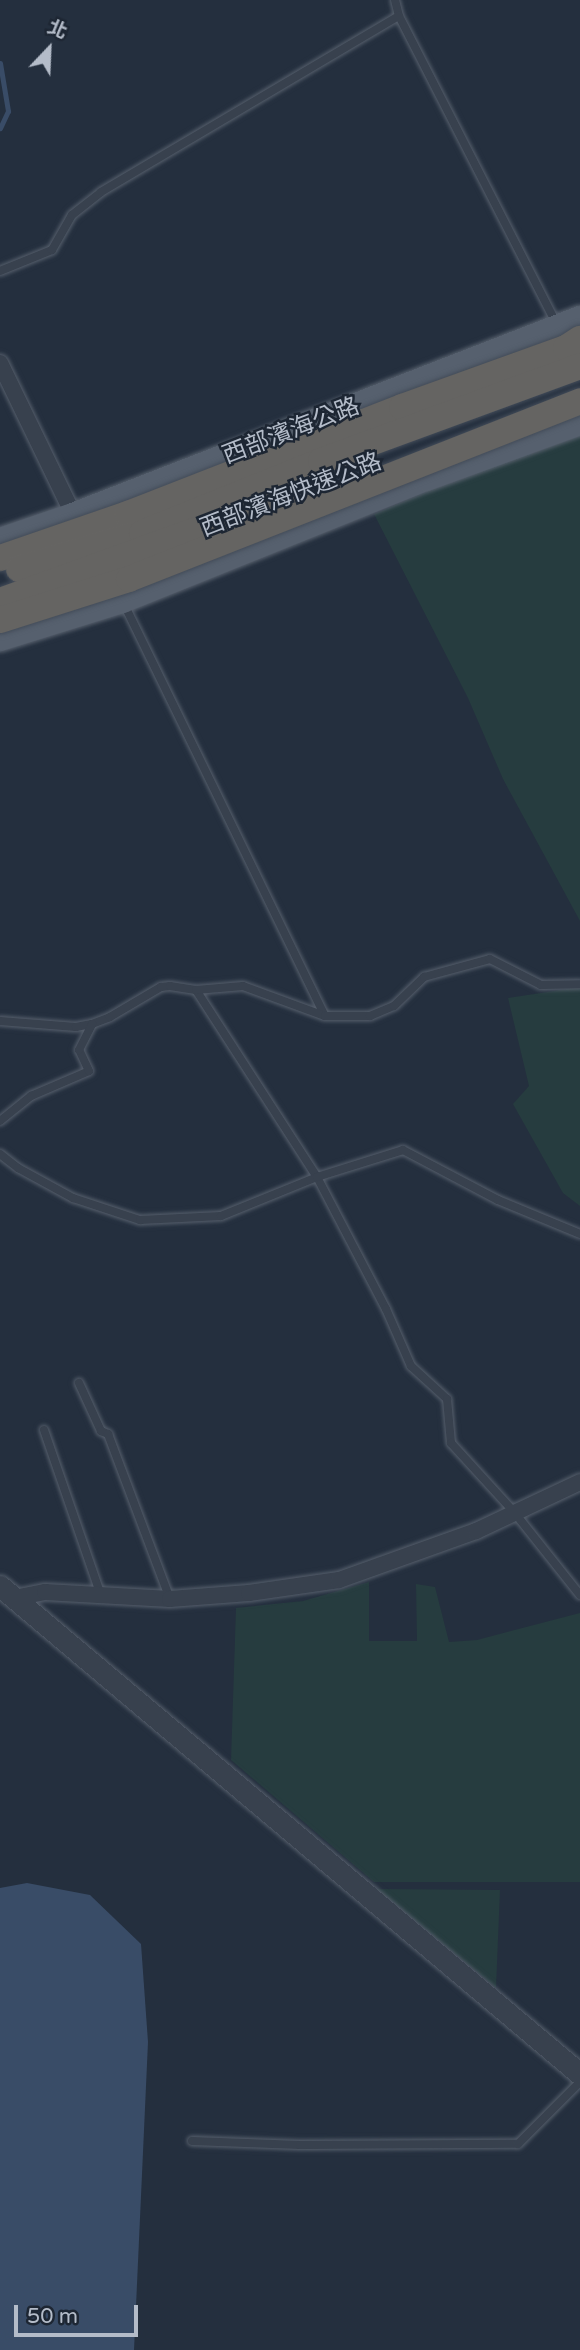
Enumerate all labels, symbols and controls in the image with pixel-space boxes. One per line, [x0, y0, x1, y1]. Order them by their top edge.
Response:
north arrow [14, 14, 84, 84]
text: 北 [44, 16, 70, 44]
street label: 西部濱海公路 [219, 392, 363, 470]
street label: 西部濱海快速公路 [196, 447, 386, 543]
scale bar [18, 2290, 142, 2334]
text: 50 m [27, 2304, 78, 2329]

